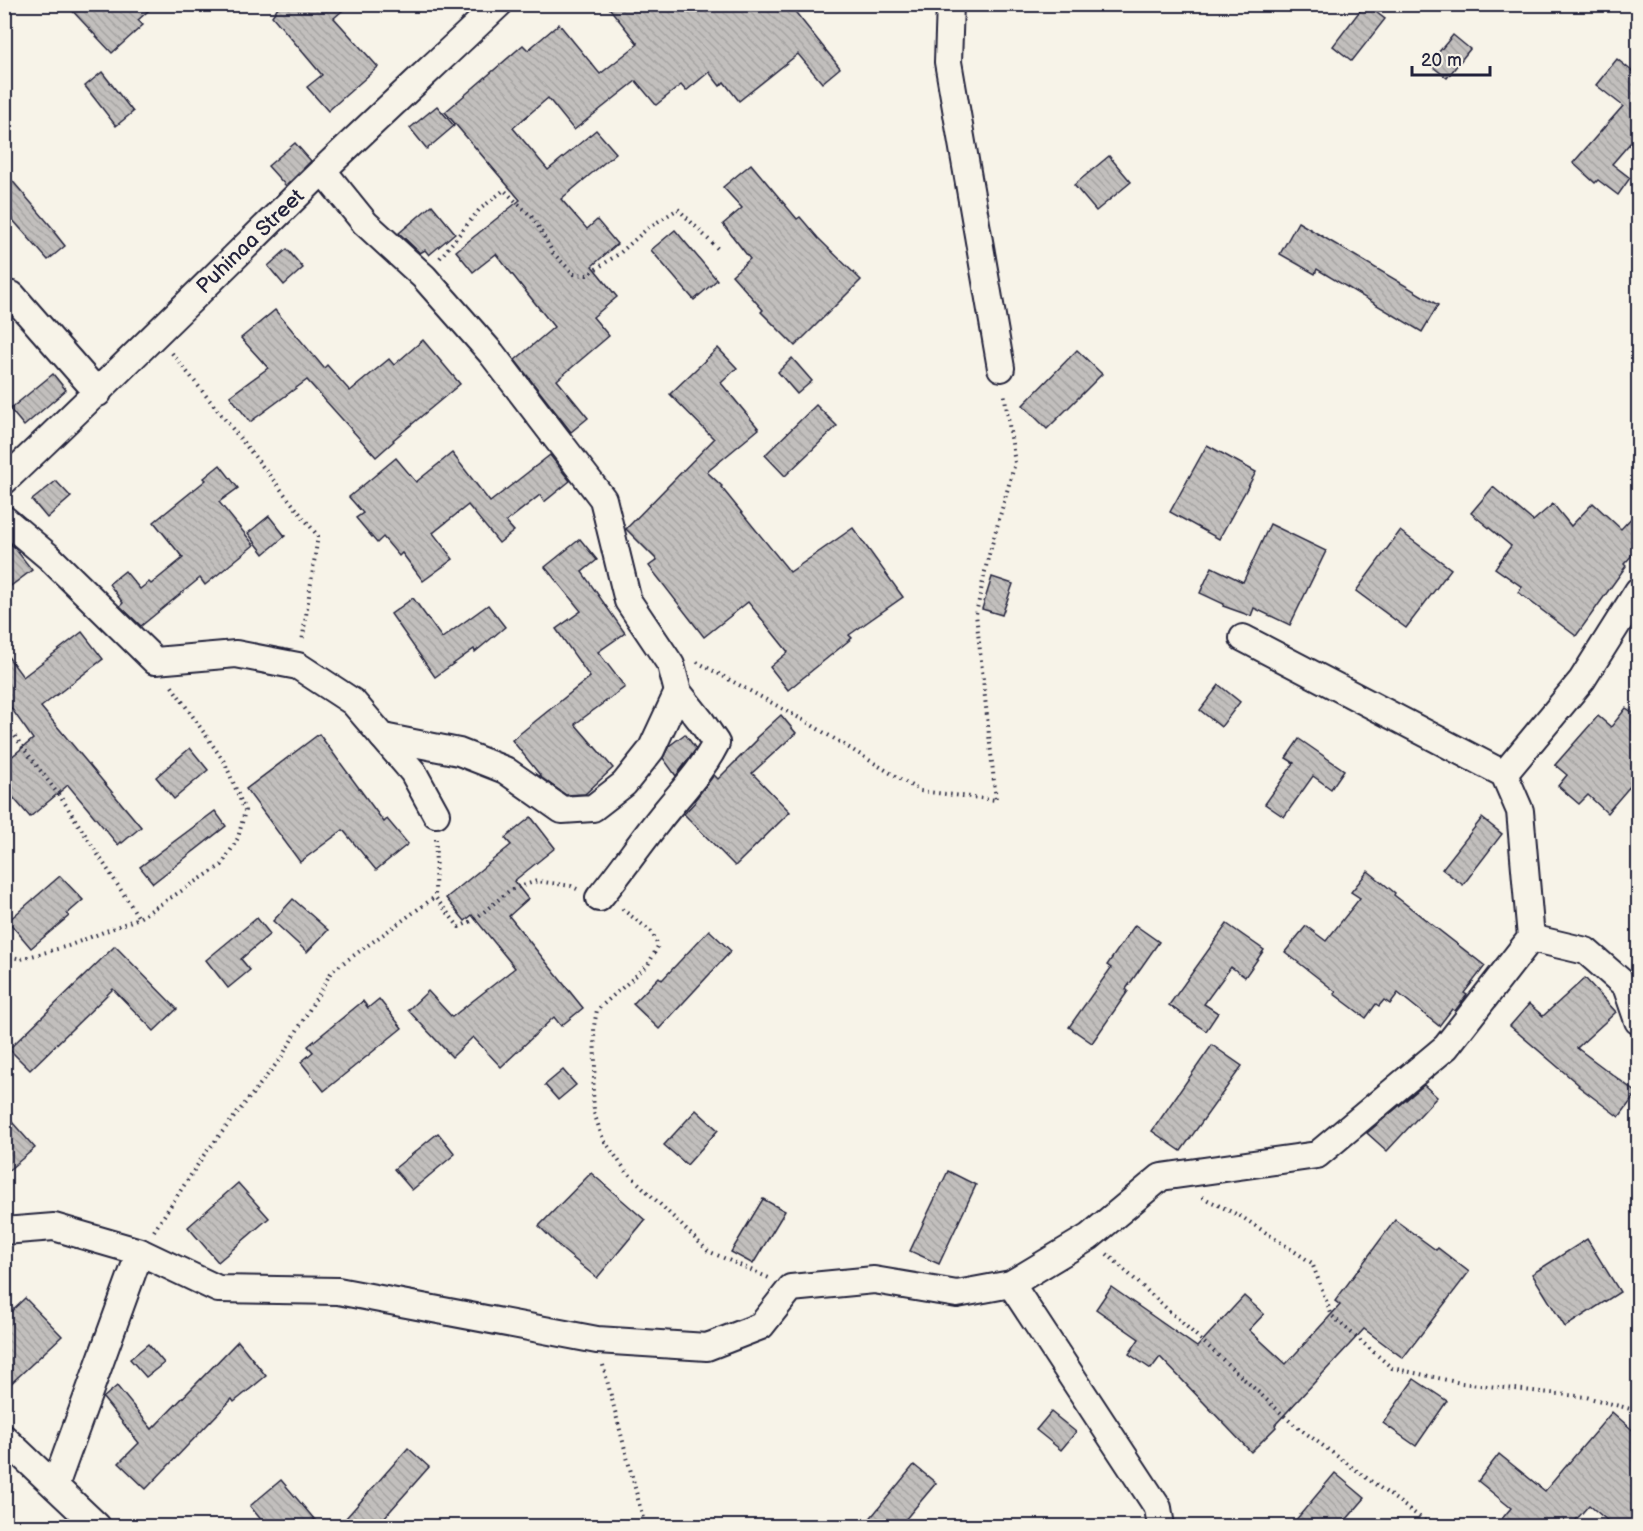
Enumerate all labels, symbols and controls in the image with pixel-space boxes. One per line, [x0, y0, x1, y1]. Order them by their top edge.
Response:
scale bar [1412, 39, 1490, 77]
text: 20 m [1421, 50, 1462, 71]
street label: Puhinaa Street [191, 183, 310, 299]

